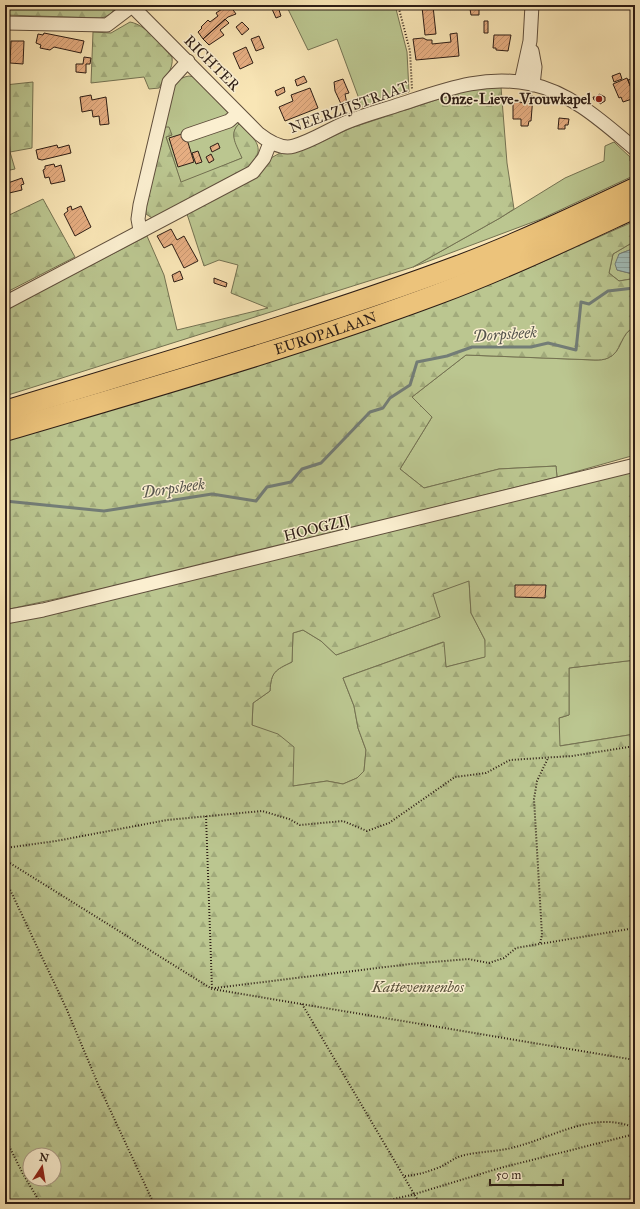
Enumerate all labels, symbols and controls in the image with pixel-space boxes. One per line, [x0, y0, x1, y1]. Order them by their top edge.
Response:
street label: RICHTER [180, 31, 244, 95]
street label: NEERZIJSTRAAT [287, 77, 412, 138]
place label: Onze-Lieve-Vrouwkapel [440, 90, 592, 109]
marker: Onze-Lieve-Vrouwkapel [594, 94, 604, 104]
street label: EUROPALAAN [272, 308, 379, 359]
water label: Dorpsbeek [472, 322, 538, 347]
water label: Dorpsbeek [140, 474, 206, 503]
street label: HOOGZIJ [282, 511, 353, 546]
park label: Kattevennenbos [371, 978, 465, 996]
north arrow [22, 1147, 62, 1187]
text: N [38, 1150, 51, 1165]
scale bar [490, 1161, 563, 1187]
text: 50 m [496, 1168, 521, 1182]

